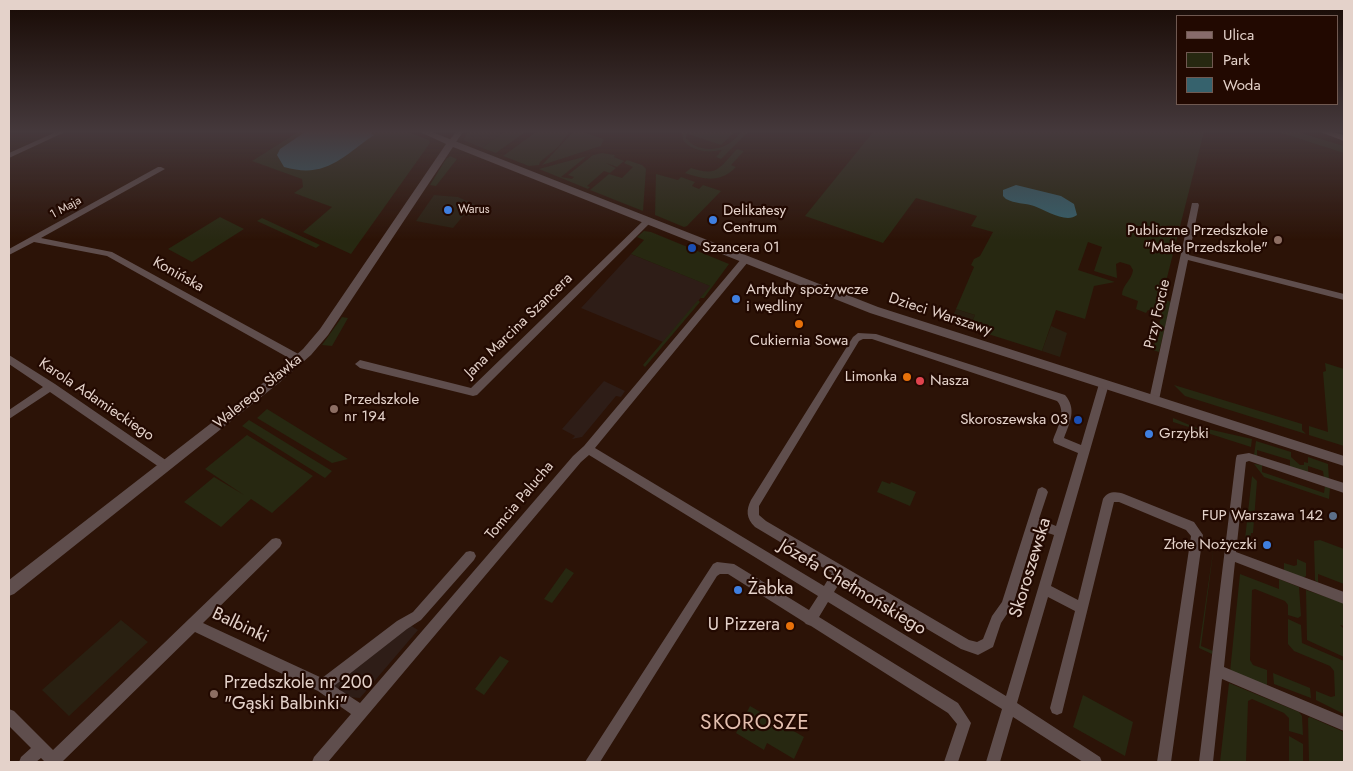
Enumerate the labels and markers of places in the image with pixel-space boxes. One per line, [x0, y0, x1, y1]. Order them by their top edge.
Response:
place label: Delikatesy Centrum [723, 202, 786, 237]
place label: Warus [458, 203, 490, 217]
marker: Warus [442, 204, 454, 216]
marker: Delikatesy Centrum [707, 214, 719, 226]
place label: Publiczne Przedszkole "Małe Przedszkole" [1127, 222, 1268, 257]
marker: Publiczne Przedszkole "Małe Przedszkole" [1272, 234, 1284, 246]
place label: Szancera 01 [702, 239, 780, 257]
marker: Szancera 01 [686, 242, 698, 254]
place label: Artykuły spożywcze i wędliny [746, 281, 868, 316]
marker: Artykuły spożywcze i wędliny [730, 293, 742, 305]
marker: Cukiernia Sowa [793, 318, 805, 330]
place label: Cukiernia Sowa [750, 332, 848, 350]
place label: Limonka [845, 368, 897, 386]
marker: Limonka [901, 371, 913, 383]
place label: Nasza [930, 372, 969, 390]
marker: Nasza [914, 375, 926, 387]
place label: Przedszkole nr 194 [344, 391, 419, 426]
marker: Przedszkole nr 194 [328, 403, 340, 415]
place label: Skoroszewska 03 [960, 411, 1068, 429]
marker: Skoroszewska 03 [1072, 414, 1084, 426]
place label: Grzybki [1159, 425, 1209, 443]
marker: Grzybki [1143, 428, 1155, 440]
place label: FUP Warszawa 142 [1202, 507, 1323, 525]
marker: FUP Warszawa 142 [1327, 510, 1339, 522]
place label: Złote Nożyczki [1164, 536, 1257, 554]
marker: Złote Nożyczki [1261, 539, 1273, 551]
place label: Żabka [748, 579, 793, 601]
marker: Żabka [732, 584, 744, 596]
place label: U Pizzera [708, 615, 780, 637]
marker: U Pizzera [784, 620, 796, 632]
place label: Przedszkole nr 200 "Gąski Balbinki" [224, 673, 372, 716]
marker: Przedszkole nr 200 "Gąski Balbinki" [208, 688, 220, 700]

